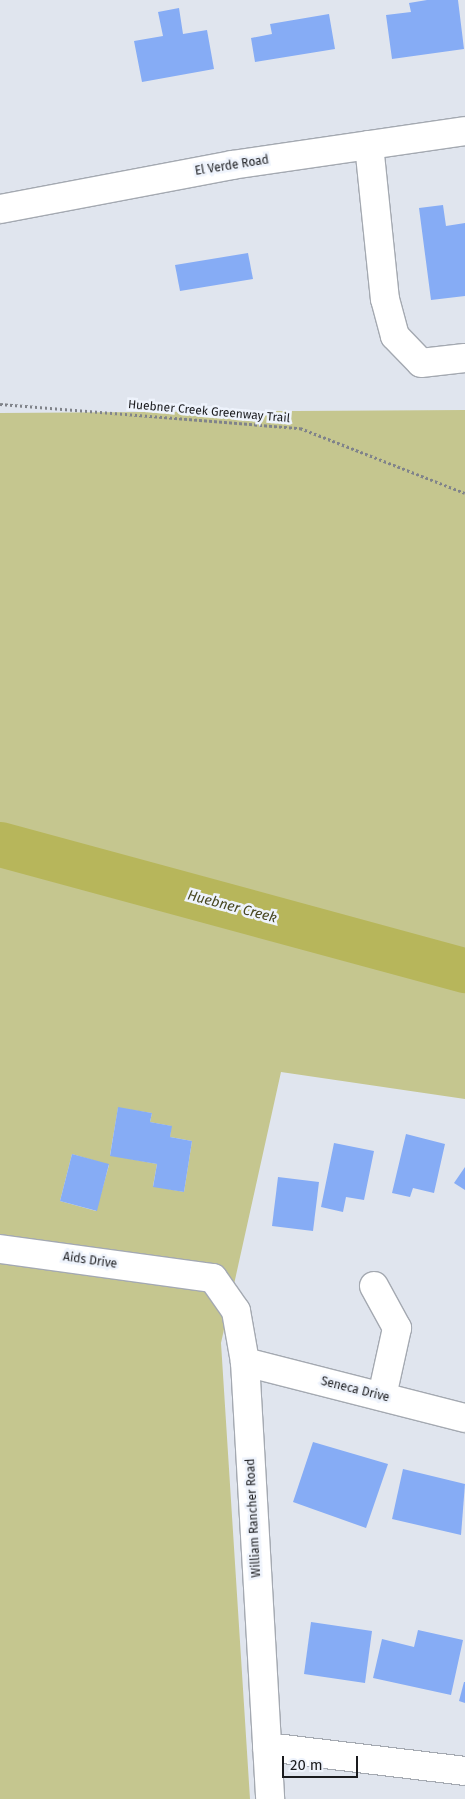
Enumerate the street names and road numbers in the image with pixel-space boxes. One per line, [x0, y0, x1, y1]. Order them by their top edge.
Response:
street label: El Verde Road [194, 153, 270, 179]
street label: Huebner Creek Greenway Trail [127, 398, 291, 426]
street label: Aids Drive [62, 1250, 118, 1272]
street label: Seneca Drive [319, 1375, 391, 1405]
street label: William Rancher Road [244, 1458, 264, 1578]

